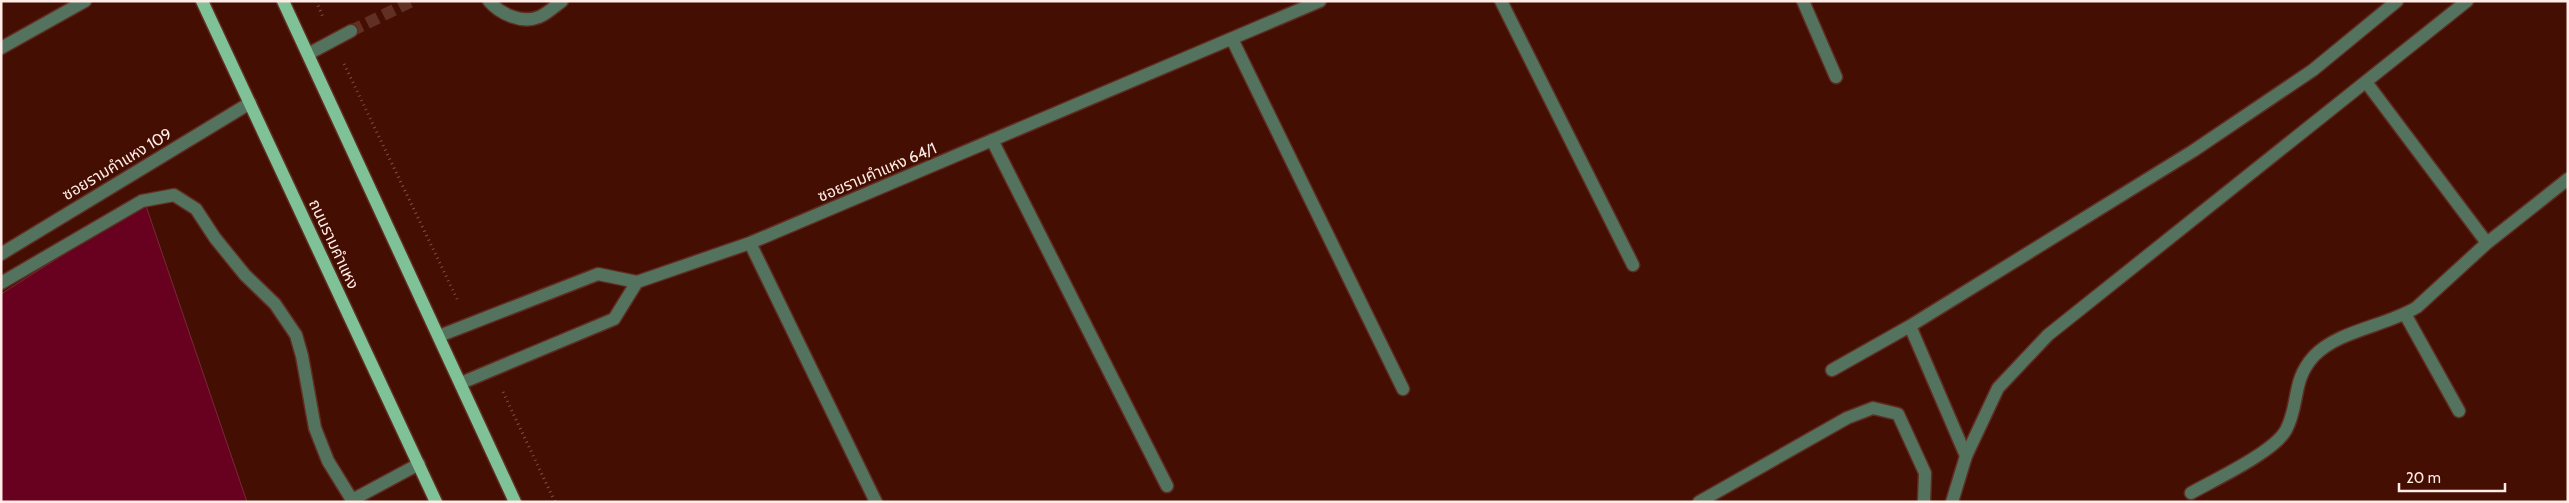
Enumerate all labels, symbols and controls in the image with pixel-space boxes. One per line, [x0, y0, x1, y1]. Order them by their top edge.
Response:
street label: ซอยรามคำแหง 109 [59, 124, 175, 204]
street label: ซอยรามคำแหง 64/1 [815, 138, 939, 206]
street label: ถนนรามคำแหง [305, 196, 363, 292]
scale bar [2399, 460, 2505, 492]
text: 20 m [2406, 469, 2441, 487]

